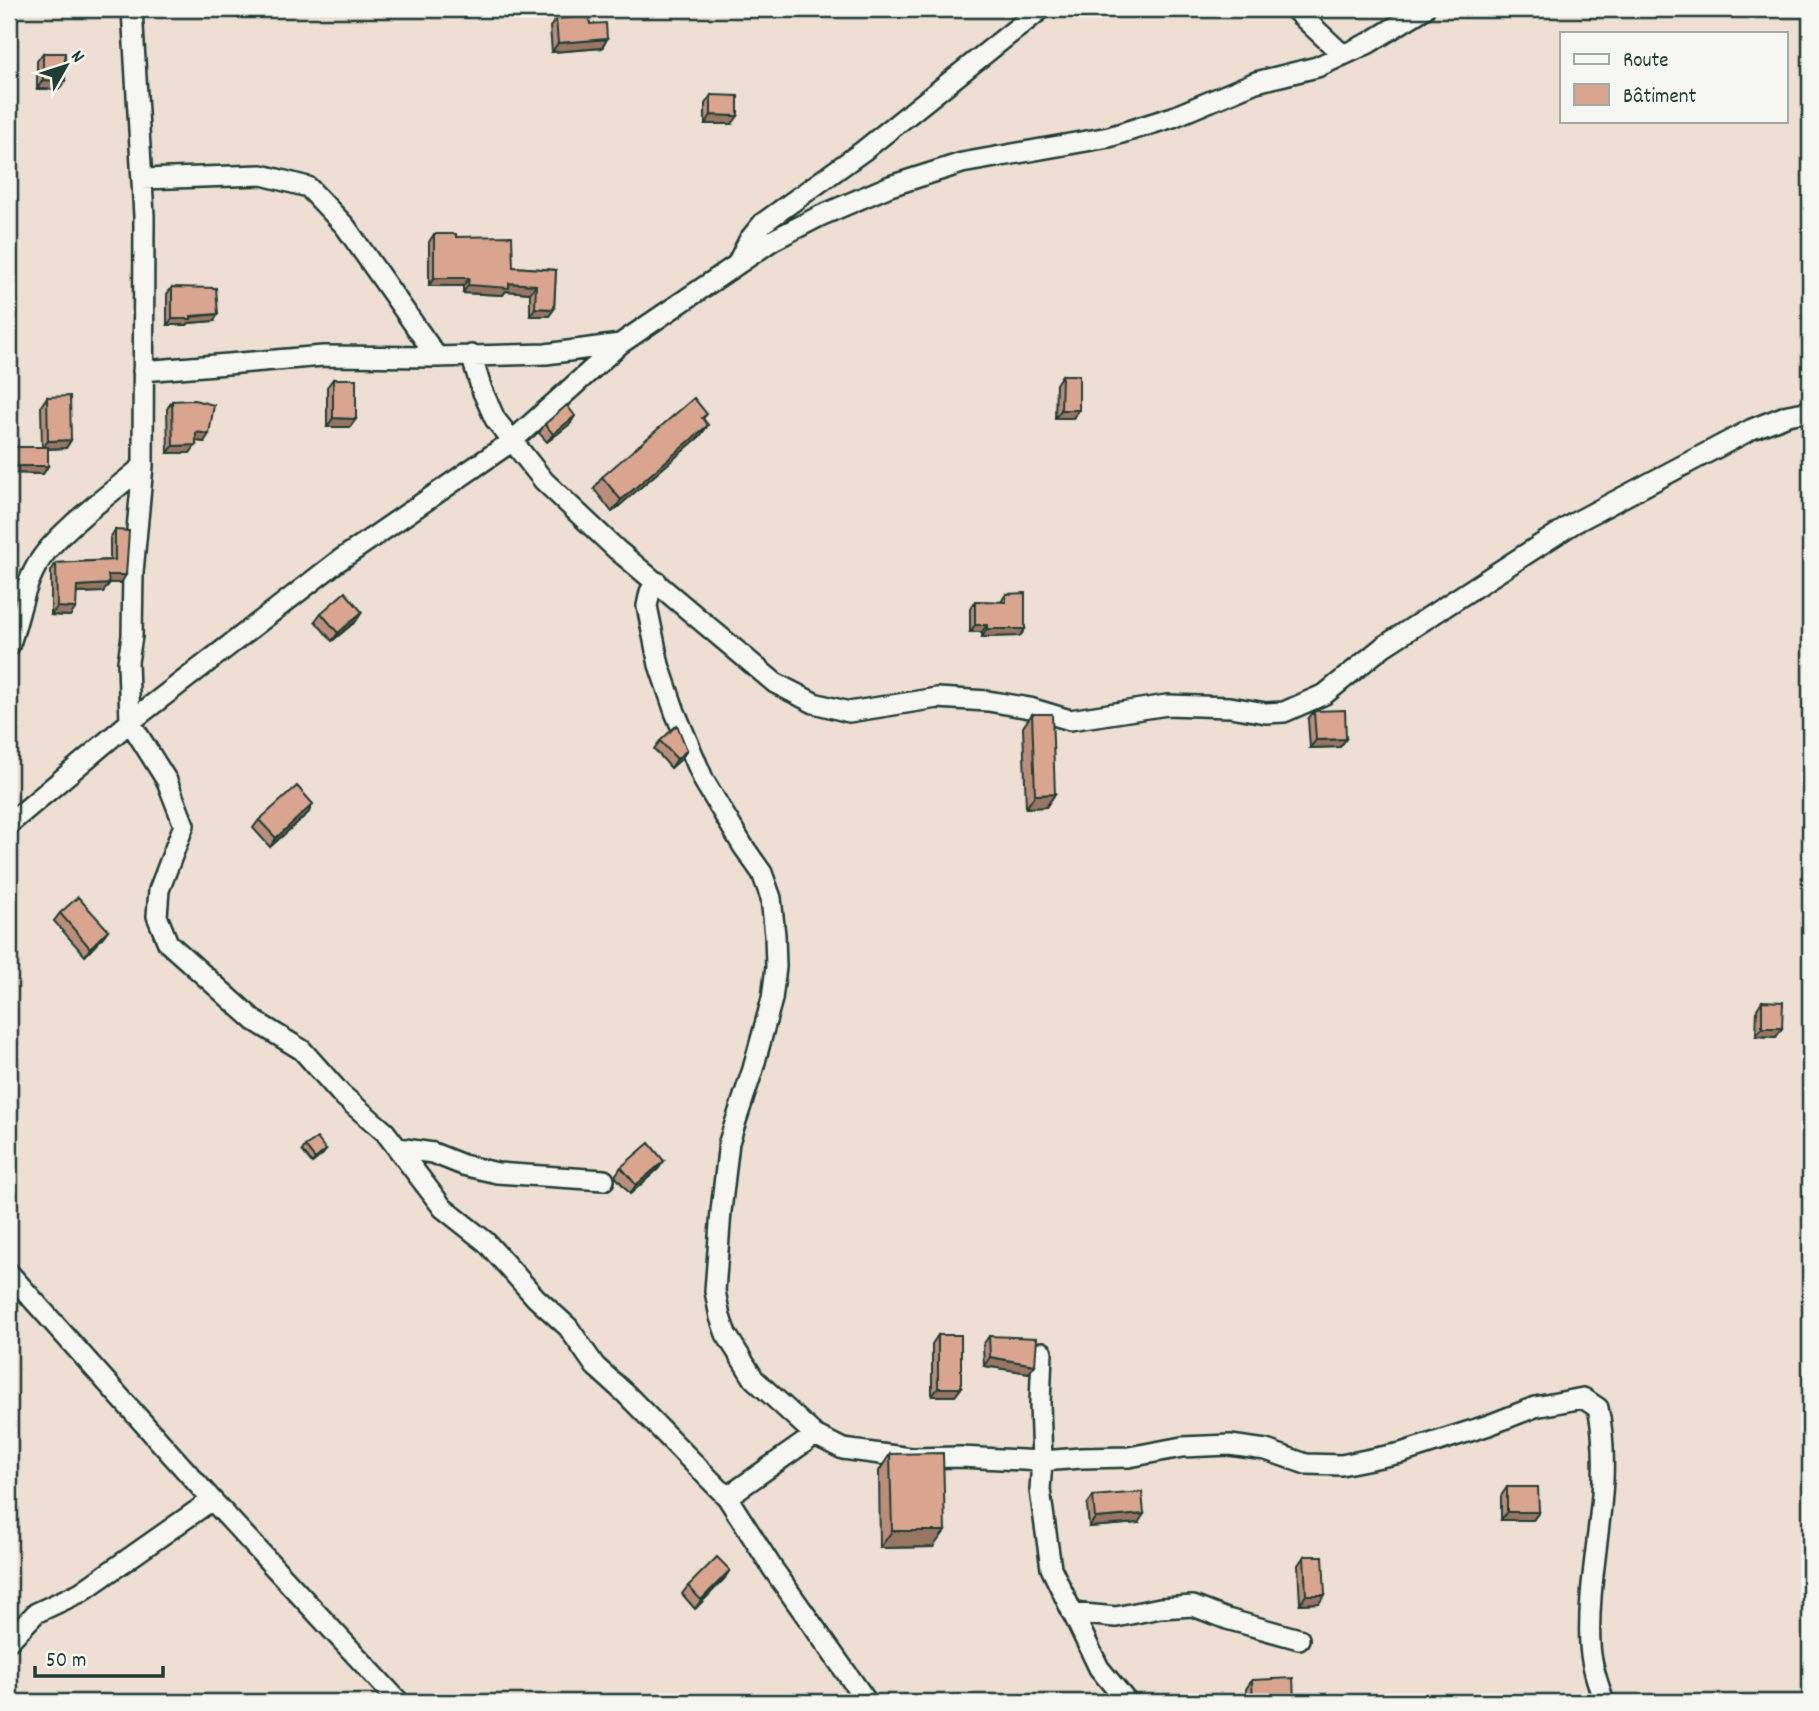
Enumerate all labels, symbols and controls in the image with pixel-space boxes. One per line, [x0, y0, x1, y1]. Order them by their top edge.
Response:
north arrow [32, 32, 102, 102]
legend [1560, 32, 1787, 122]
text: N [63, 45, 90, 70]
text: Route [1623, 47, 1669, 77]
text: Bâtiment [1623, 83, 1696, 113]
scale bar [35, 1634, 163, 1678]
text: 50 m [46, 1647, 86, 1677]

